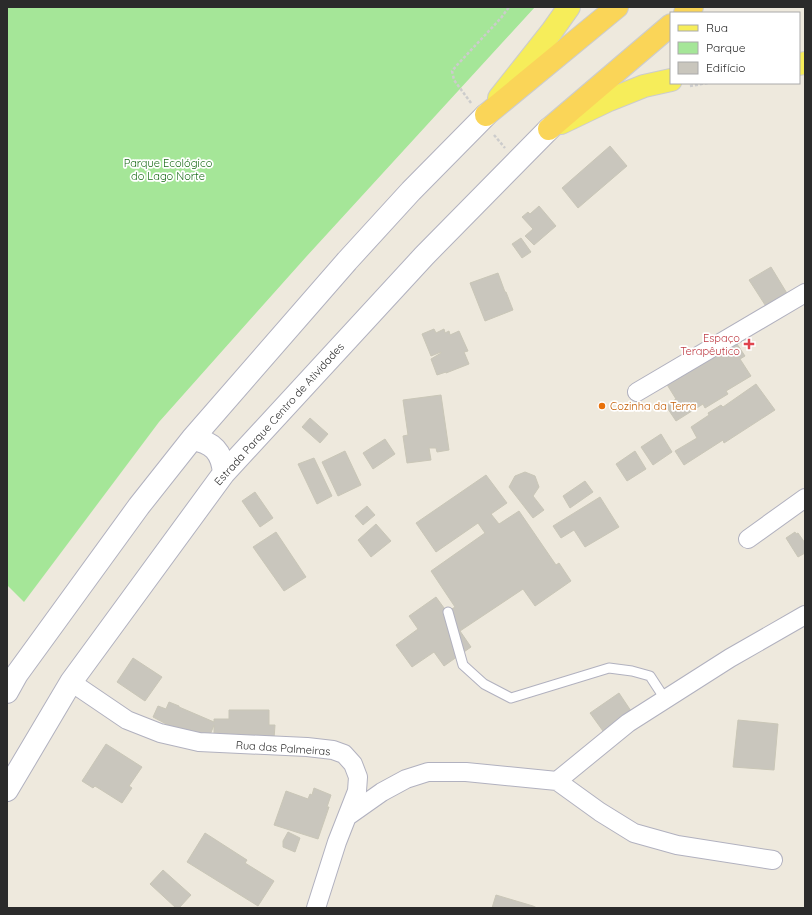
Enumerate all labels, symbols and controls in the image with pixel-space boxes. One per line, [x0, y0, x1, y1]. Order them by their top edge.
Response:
legend [670, 12, 800, 84]
text: Rua [706, 20, 728, 35]
text: Parque [706, 40, 746, 55]
text: Edifício [706, 60, 746, 75]
park label: Parque Ecológico do Lago Norte [124, 156, 213, 183]
place label: Espaço Terapêutico [680, 331, 740, 358]
marker: Espaço Terapêutico [743, 338, 755, 350]
street label: Estrada Parque Centro de Atividades [211, 340, 347, 488]
place label: Cozinha da Terra [610, 399, 697, 413]
marker: Cozinha da Terra [597, 401, 607, 411]
street label: Rua das Palmeiras [235, 738, 331, 758]

